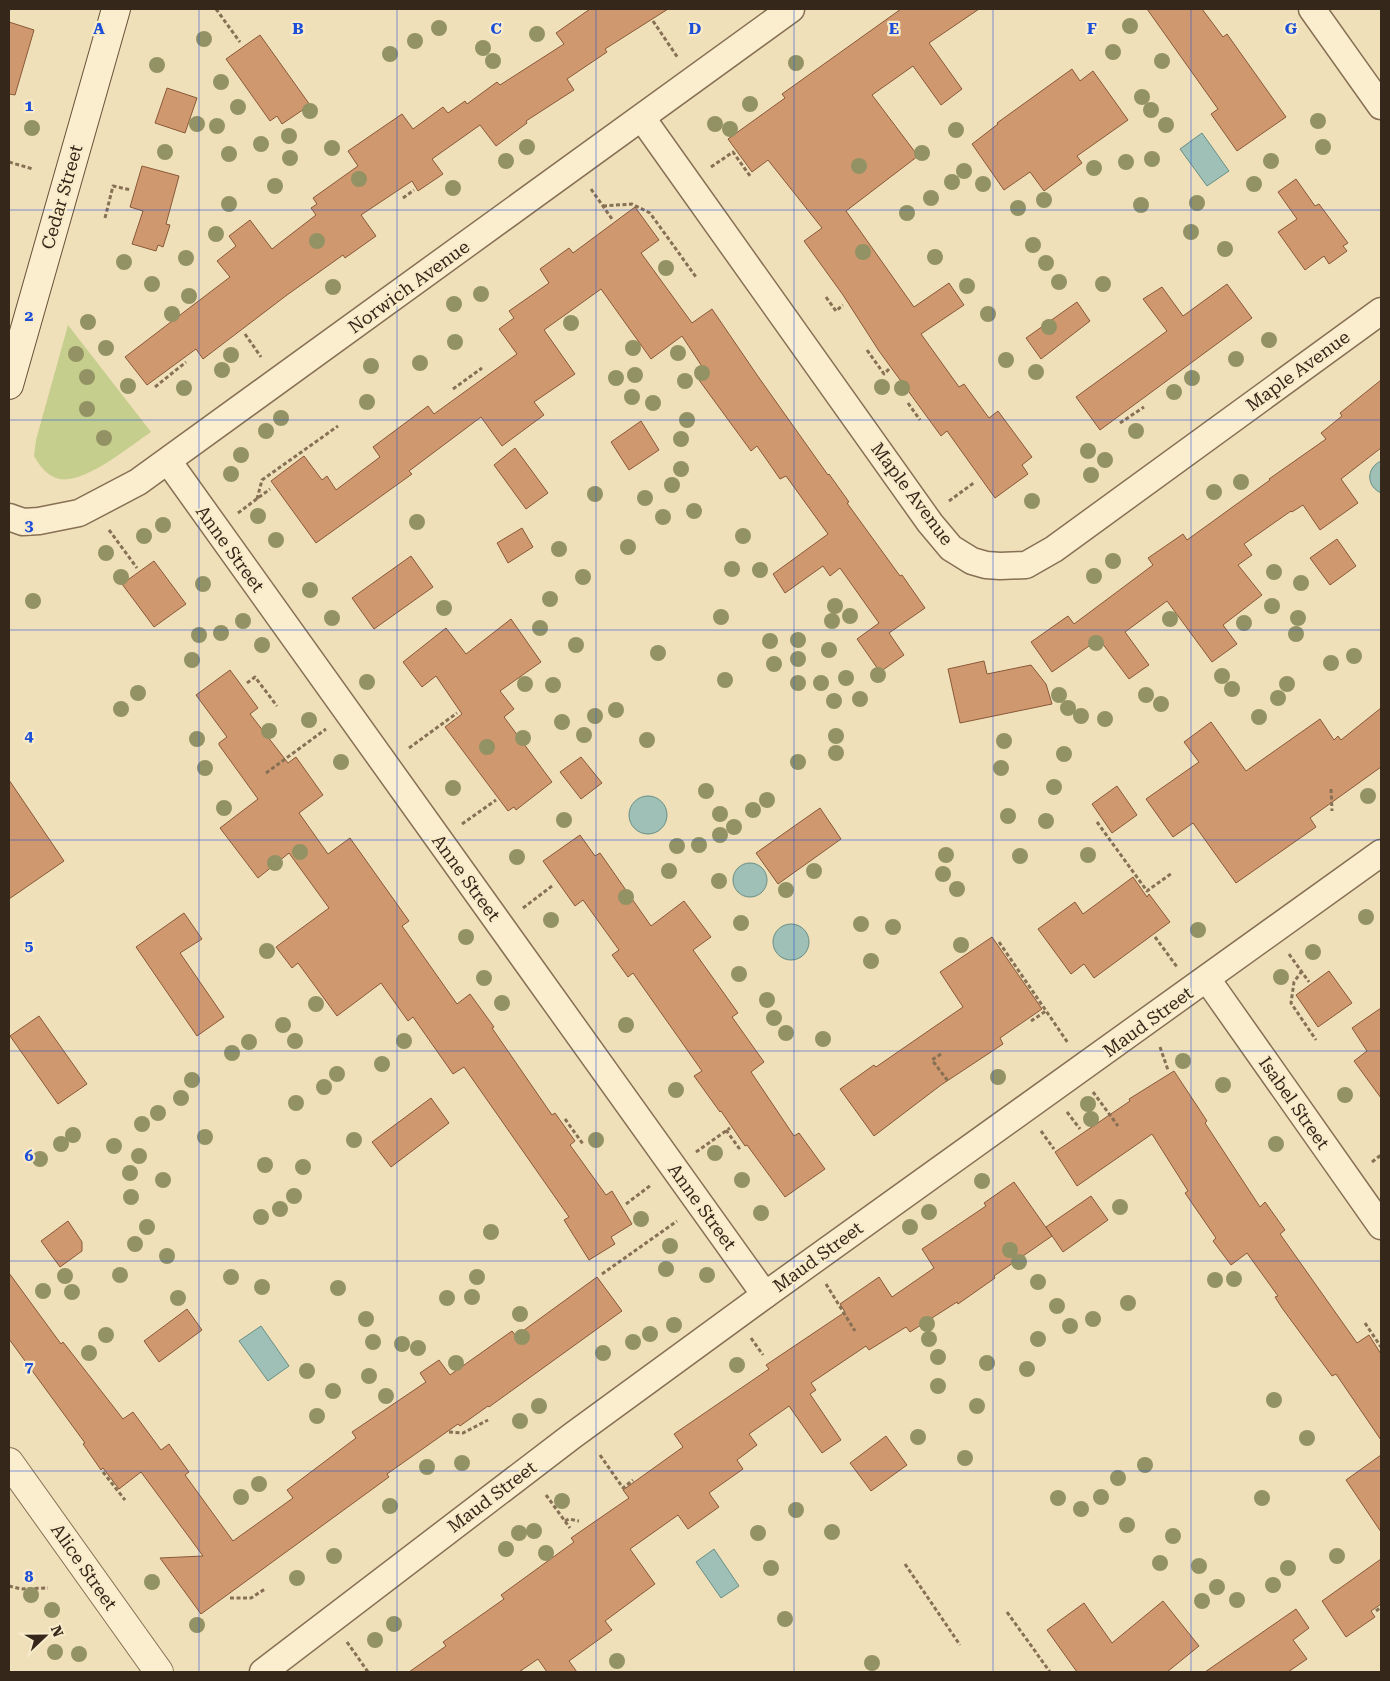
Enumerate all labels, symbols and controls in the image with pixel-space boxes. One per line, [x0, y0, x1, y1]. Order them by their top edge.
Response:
text: A [93, 19, 105, 38]
text: B [292, 19, 304, 38]
text: C [490, 19, 502, 38]
text: D [689, 19, 702, 38]
text: E [889, 19, 899, 38]
text: F [1087, 19, 1097, 38]
text: G [1285, 19, 1298, 38]
text: 1 [25, 96, 34, 115]
street label: Cedar Street [37, 142, 87, 252]
street label: Norwich Avenue [344, 236, 473, 338]
text: 2 [25, 306, 34, 325]
street label: Maple Avenue [1242, 326, 1354, 415]
street label: Maple Avenue [867, 438, 958, 549]
street label: Anne Street [192, 501, 269, 596]
text: 3 [25, 516, 34, 535]
text: 4 [25, 726, 34, 745]
street label: Anne Street [428, 830, 505, 925]
text: 5 [25, 936, 34, 955]
street label: Maud Street [1099, 982, 1197, 1061]
street label: Isabel Street [1255, 1052, 1334, 1153]
text: 6 [25, 1146, 34, 1165]
street label: Anne Street [664, 1159, 741, 1254]
street label: Maud Street [769, 1217, 867, 1296]
text: 7 [25, 1357, 34, 1376]
street label: Maud Street [443, 1456, 540, 1537]
street label: Alice Street [47, 1520, 122, 1614]
text: 8 [25, 1567, 34, 1586]
north arrow [20, 1611, 70, 1661]
text: N [48, 1623, 67, 1639]

